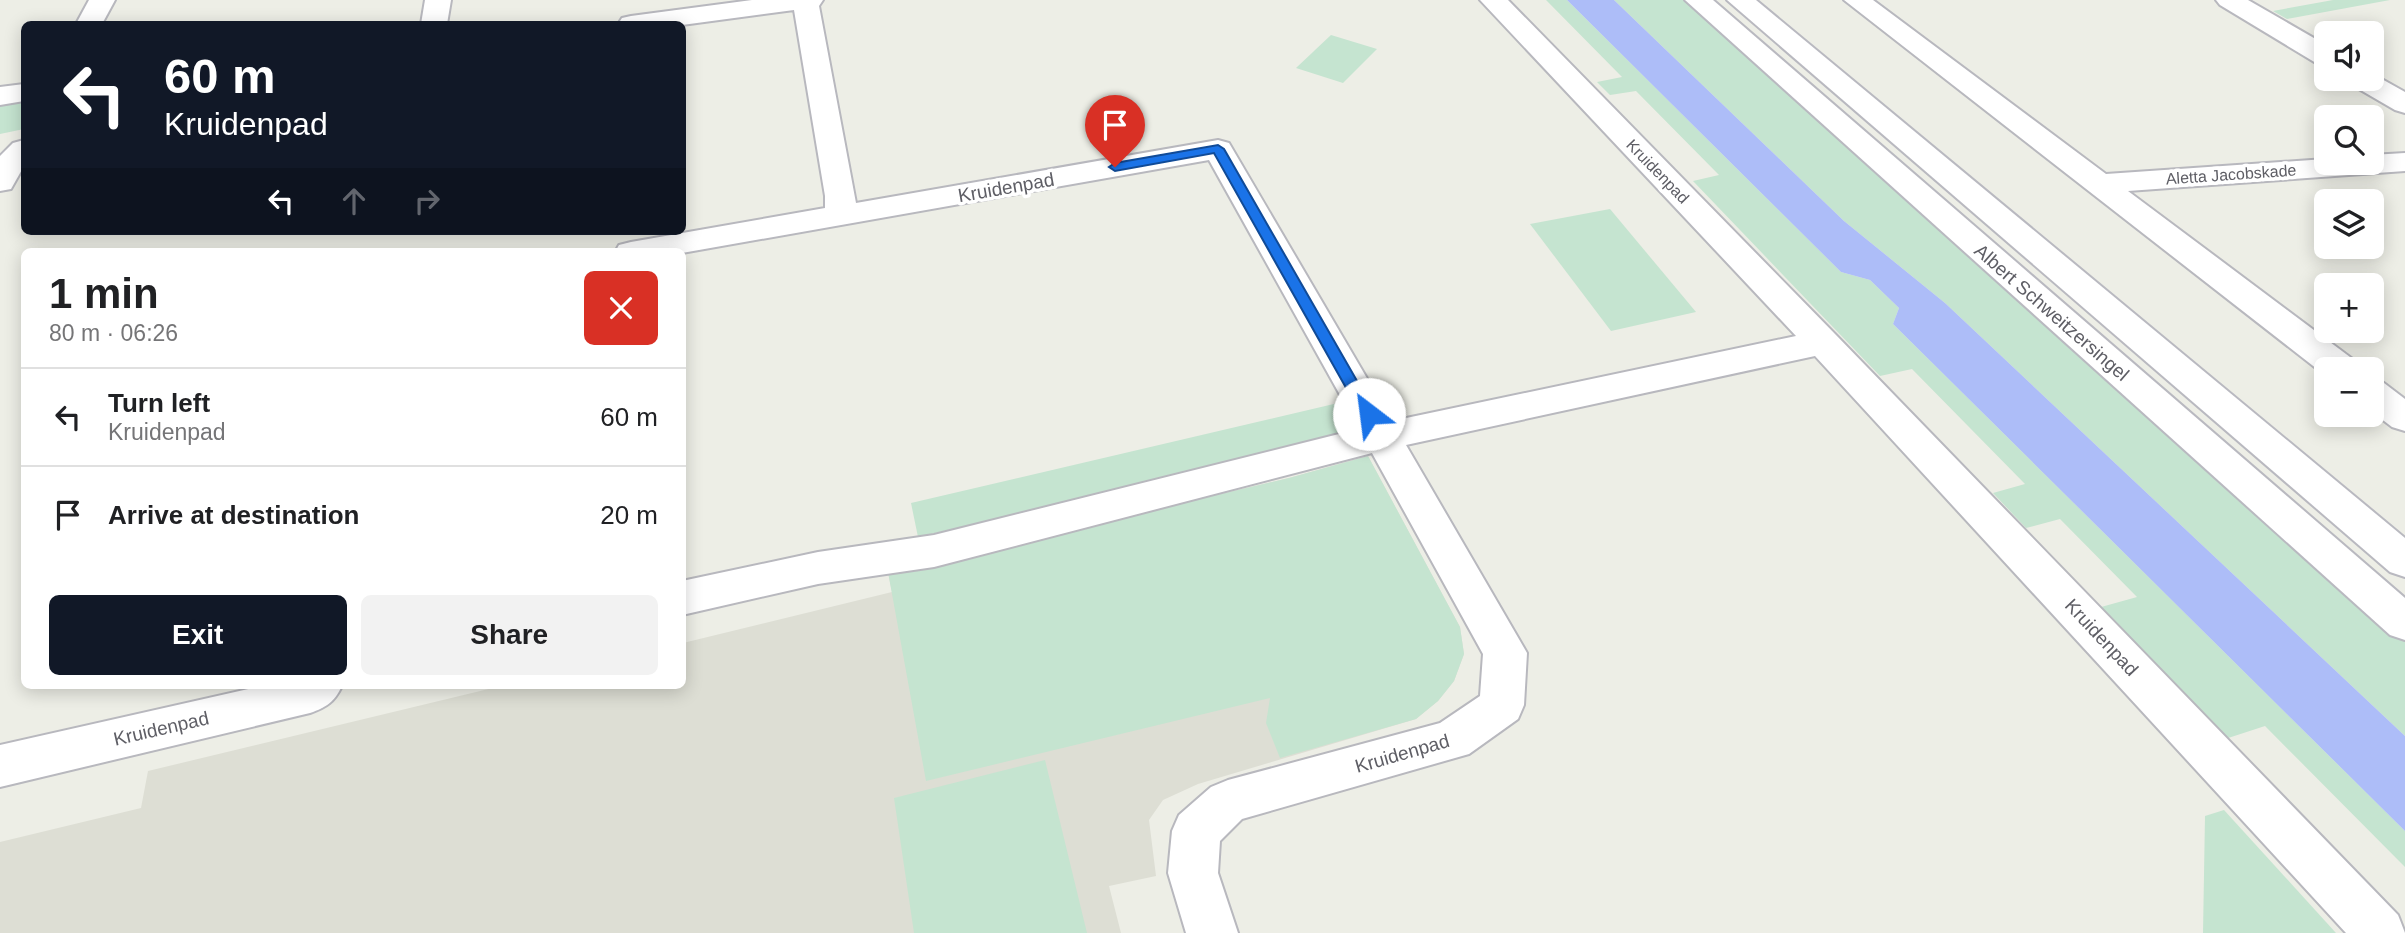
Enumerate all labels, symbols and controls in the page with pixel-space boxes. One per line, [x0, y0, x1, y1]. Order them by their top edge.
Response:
map controls [2314, 21, 2384, 427]
button: sound [2314, 21, 2384, 91]
icon: left [49, 49, 140, 140]
text: 60 m [164, 49, 276, 103]
pin [1085, 95, 1145, 167]
button: search [2314, 105, 2384, 175]
text: Kruidenpad [164, 106, 328, 142]
icon: arrive [1096, 106, 1134, 144]
street label: Kruidenpad [1623, 136, 1692, 207]
street label: Aletta Jacobskade [2165, 161, 2297, 188]
street label: Kruidenpad [956, 169, 1056, 206]
icon: left [262, 182, 300, 220]
icon: ahead [335, 182, 373, 220]
icon: right [408, 182, 446, 220]
button: layers [2314, 189, 2384, 259]
street label: Albert Schweitzersingel [1970, 240, 2133, 385]
text: 1 min [49, 270, 159, 317]
button: close [584, 271, 658, 345]
button: + [2314, 273, 2384, 343]
text: 80 m · 06:26 [49, 320, 178, 346]
button: − [2314, 357, 2384, 427]
position arrow [1332, 377, 1406, 451]
text: Turn left [108, 388, 210, 418]
icon: left [49, 398, 87, 436]
text: 60 m [600, 402, 658, 432]
text: Kruidenpad [108, 419, 226, 445]
icon: arrive [49, 496, 87, 534]
text: Arrive at destination [108, 500, 359, 530]
text: 20 m [600, 500, 658, 530]
button: Exit [49, 595, 347, 675]
button: Share [361, 595, 658, 675]
street label: Kruidenpad [2061, 595, 2142, 680]
street label: Kruidenpad [111, 707, 211, 750]
street label: Kruidenpad [1353, 730, 1452, 777]

